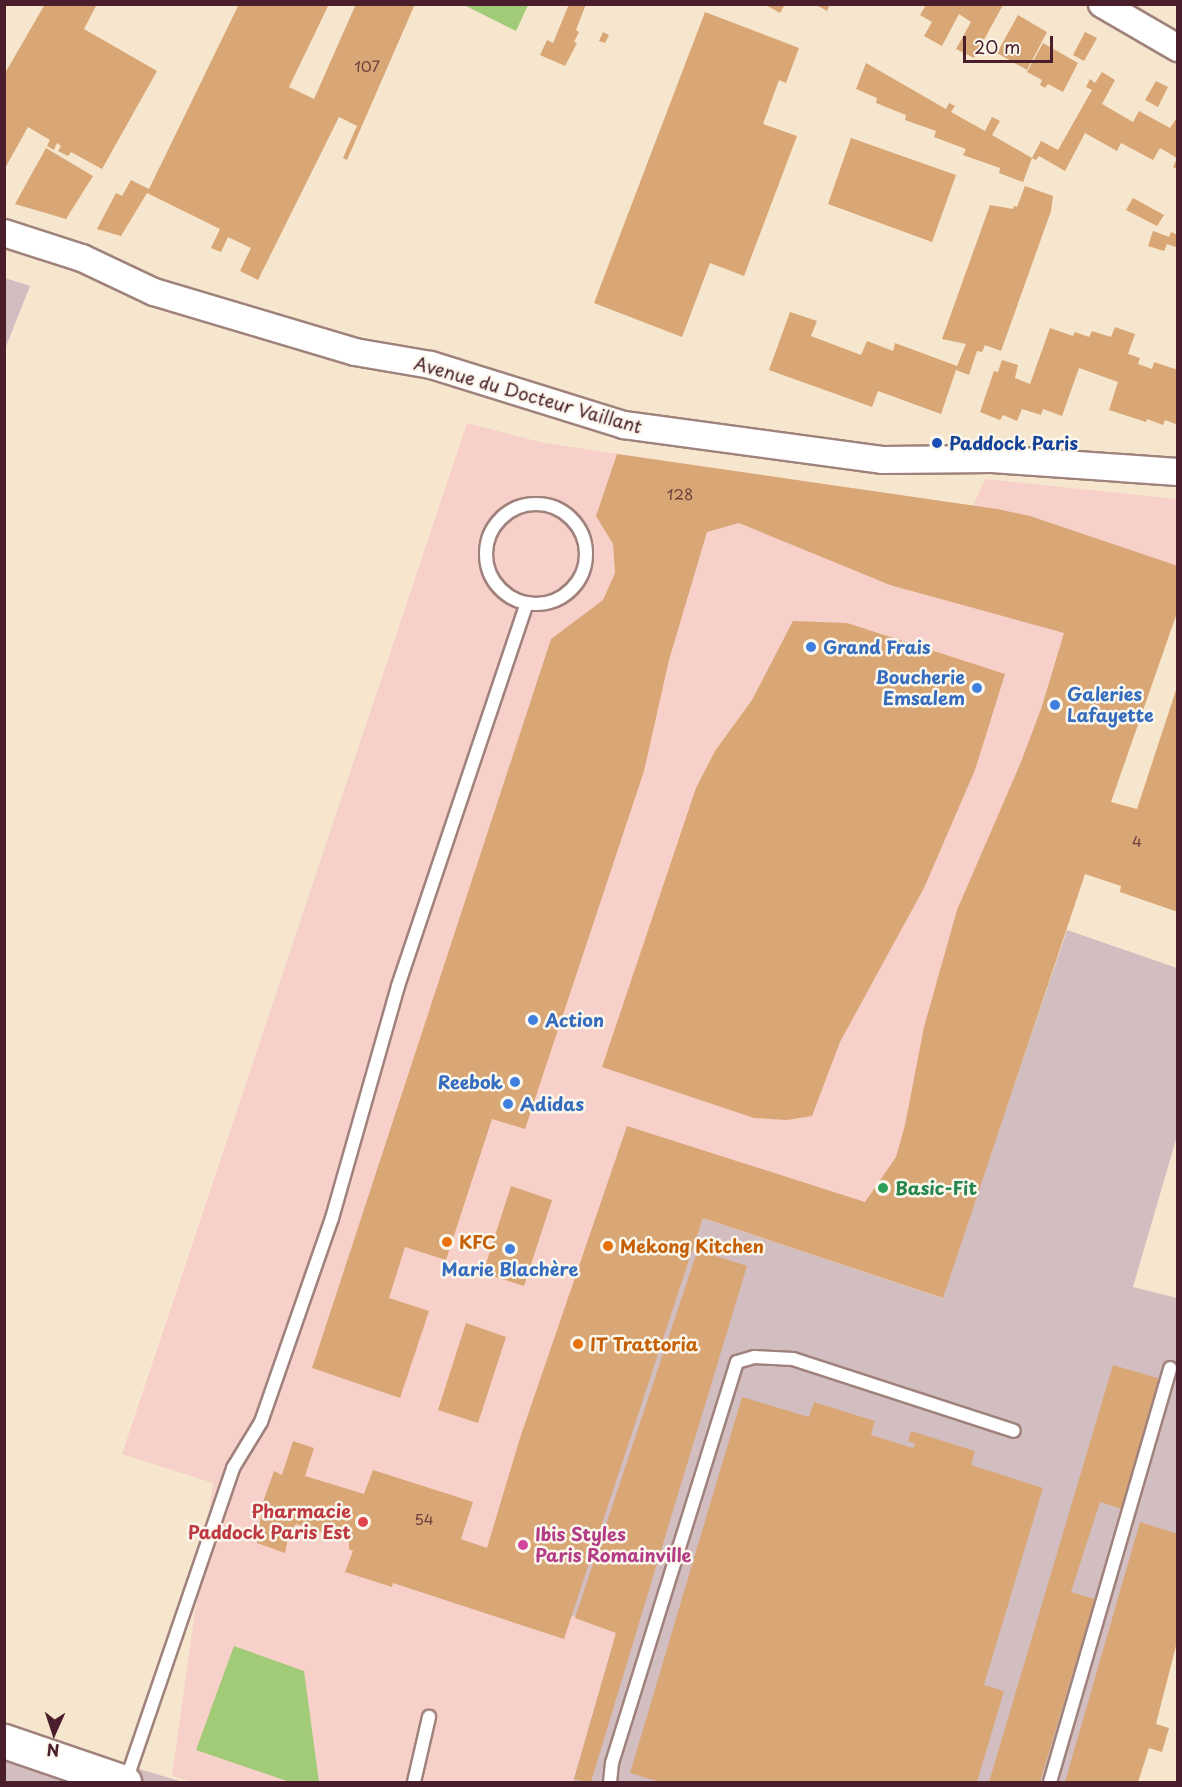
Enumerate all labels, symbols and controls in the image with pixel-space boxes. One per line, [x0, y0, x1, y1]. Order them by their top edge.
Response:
scale bar [966, 24, 1056, 62]
text: 20 m [974, 33, 1020, 60]
house number: 107 [354, 57, 380, 75]
street label: Avenue du Docteur Vaillant [412, 352, 644, 438]
place label: Paddock Paris [949, 432, 1078, 454]
marker: Paddock Paris [930, 436, 944, 450]
house number: 128 [667, 485, 693, 503]
place label: Grand Frais [823, 636, 931, 658]
marker: Grand Frais [804, 640, 818, 654]
place label: Boucherie Emsalem [875, 667, 965, 710]
marker: Boucherie Emsalem [970, 681, 984, 695]
place label: Galeries Lafayette [1067, 684, 1154, 726]
marker: Galeries Lafayette [1048, 698, 1062, 712]
house number: 4 [1132, 832, 1142, 850]
place label: Action [545, 1009, 604, 1031]
marker: Action [526, 1013, 540, 1027]
place label: Reebok [438, 1071, 503, 1093]
marker: Reebok [508, 1075, 522, 1089]
place label: Adidas [520, 1093, 584, 1115]
marker: Adidas [501, 1097, 515, 1111]
place label: Basic-Fit [895, 1177, 977, 1199]
marker: Basic-Fit [876, 1181, 890, 1195]
place label: KFC [459, 1231, 496, 1253]
marker: KFC [440, 1235, 454, 1249]
place label: Mekong Kitchen [620, 1235, 764, 1257]
marker: Mekong Kitchen [601, 1239, 615, 1253]
marker: Marie Blachère [503, 1242, 517, 1256]
place label: Marie Blachère [441, 1258, 579, 1280]
place label: IT Trattoria [590, 1333, 699, 1355]
marker: IT Trattoria [571, 1337, 585, 1351]
place label: Pharmacie Paddock Paris Est [188, 1501, 351, 1544]
house number: 54 [414, 1510, 434, 1528]
marker: Pharmacie Paddock Paris Est [356, 1515, 370, 1529]
place label: Ibis Styles Paris Romainville [535, 1524, 691, 1567]
marker: Ibis Styles Paris Romainville [516, 1538, 530, 1552]
north arrow [24, 1703, 84, 1763]
text: N [46, 1739, 60, 1763]

